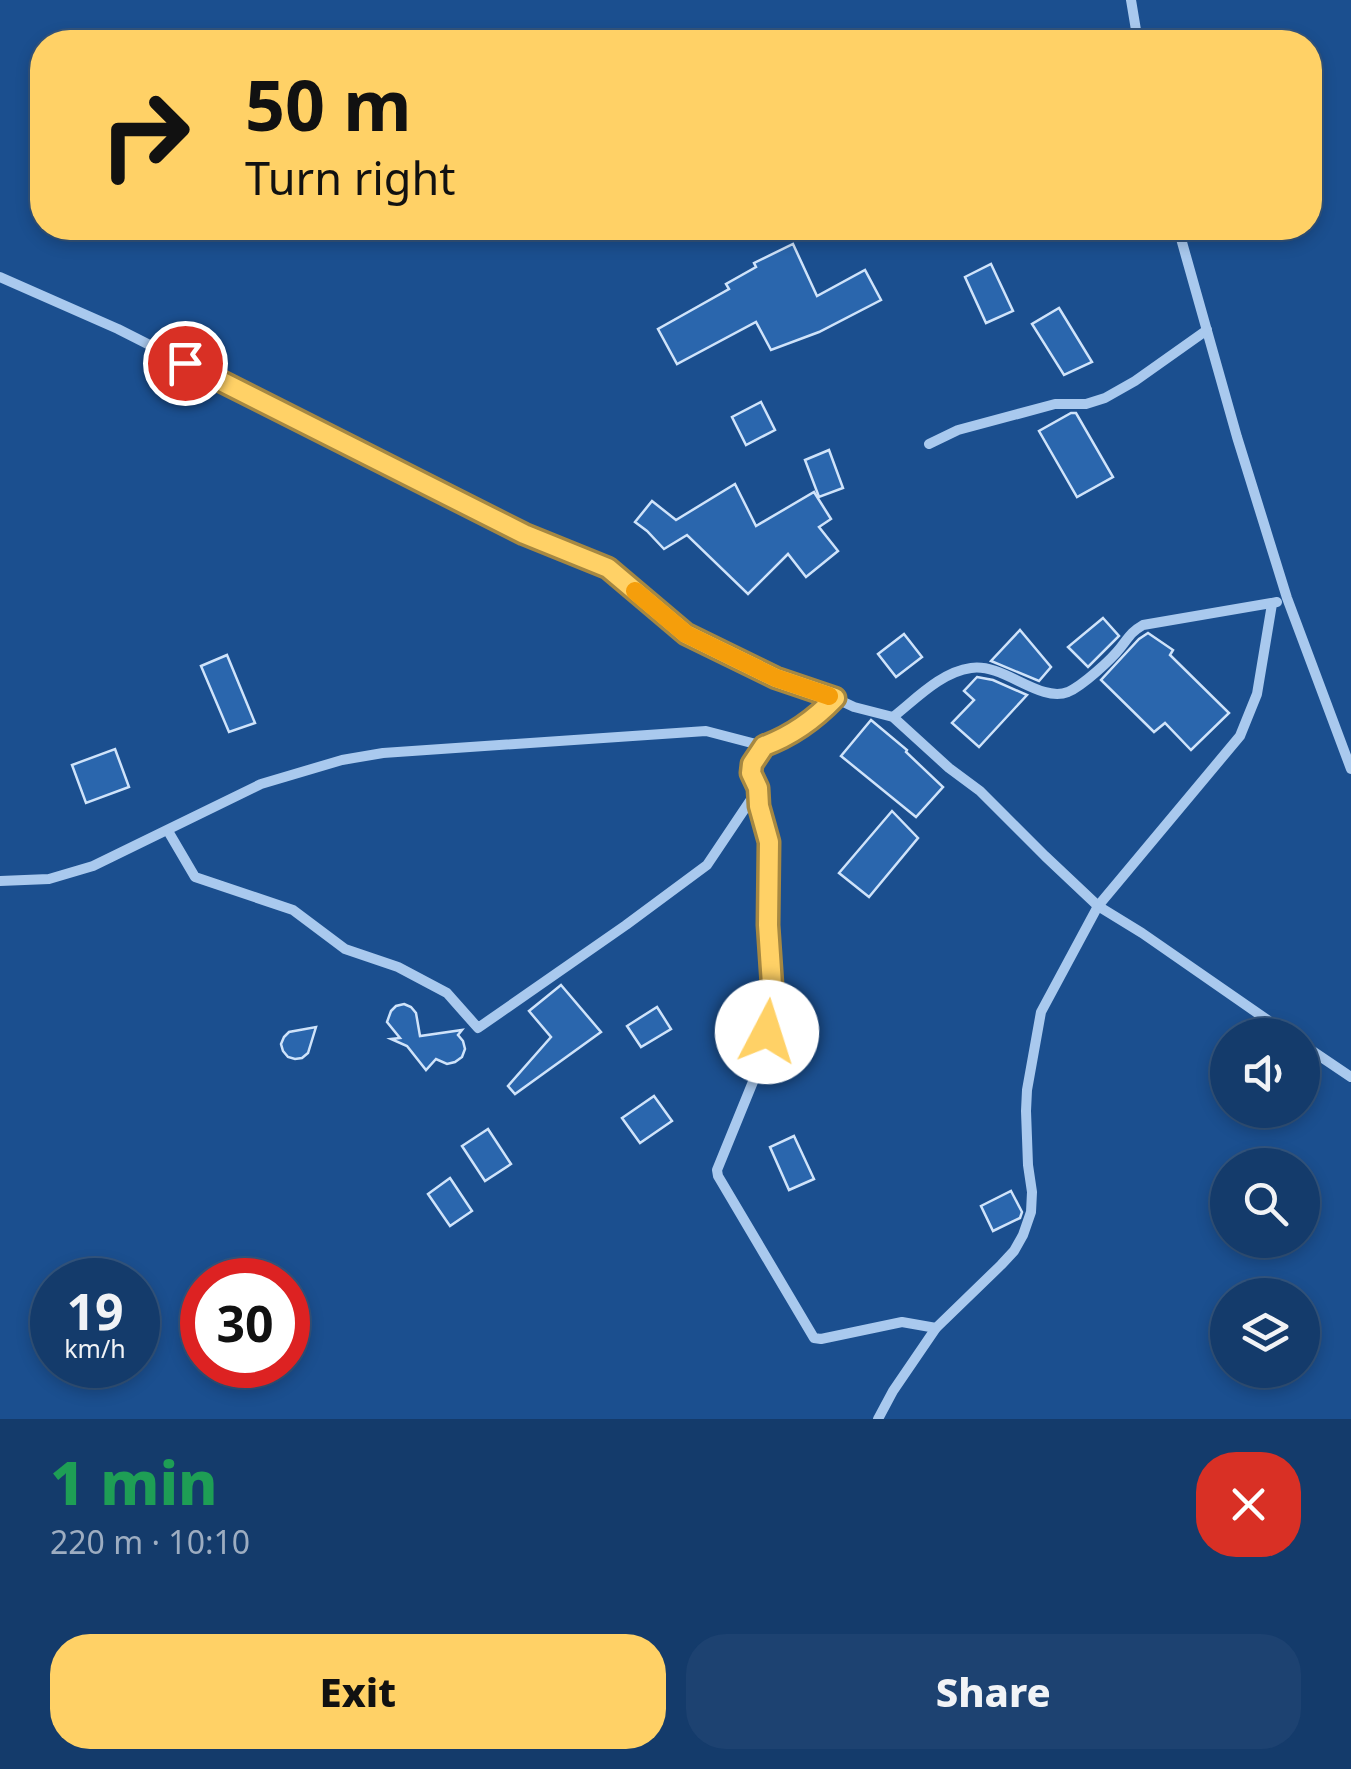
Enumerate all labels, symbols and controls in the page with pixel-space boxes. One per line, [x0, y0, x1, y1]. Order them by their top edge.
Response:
text: 50 m [245, 56, 412, 152]
icon: right [80, 70, 210, 200]
text: Turn right [245, 147, 456, 208]
pin [143, 321, 228, 406]
icon: arrive [158, 336, 213, 391]
position arrow [715, 980, 819, 1084]
map controls [1210, 1018, 1320, 1388]
button: sound [1210, 1018, 1320, 1128]
button: search [1210, 1148, 1320, 1258]
speed limit sign: 30 [180, 1258, 310, 1388]
text: 19 [66, 1277, 124, 1345]
button: layers [1210, 1278, 1320, 1388]
text: km/h [64, 1331, 126, 1365]
text: 1 min [50, 1441, 218, 1523]
button: close [1196, 1452, 1301, 1557]
text: 220 m · 10:10 [50, 1520, 250, 1563]
button: Exit [50, 1634, 666, 1749]
button: Share [686, 1634, 1301, 1749]

